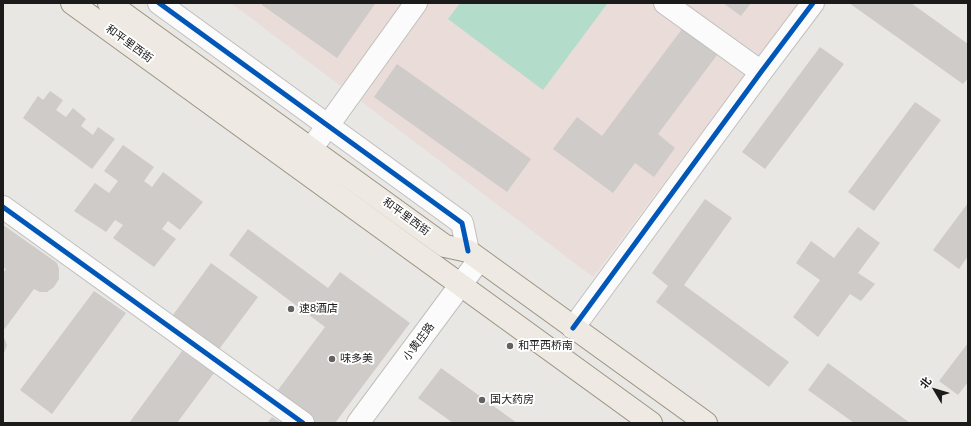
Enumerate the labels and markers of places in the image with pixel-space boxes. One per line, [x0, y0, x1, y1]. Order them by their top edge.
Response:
place label: 速8酒店 [299, 302, 338, 316]
marker: 速8酒店 [286, 304, 296, 314]
place label: 和平西桥南 [518, 339, 573, 353]
marker: 和平西桥南 [505, 341, 515, 351]
place label: 味多美 [340, 352, 373, 366]
marker: 味多美 [327, 354, 337, 364]
place label: 国大药房 [490, 393, 534, 407]
marker: 国大药房 [477, 395, 487, 405]

